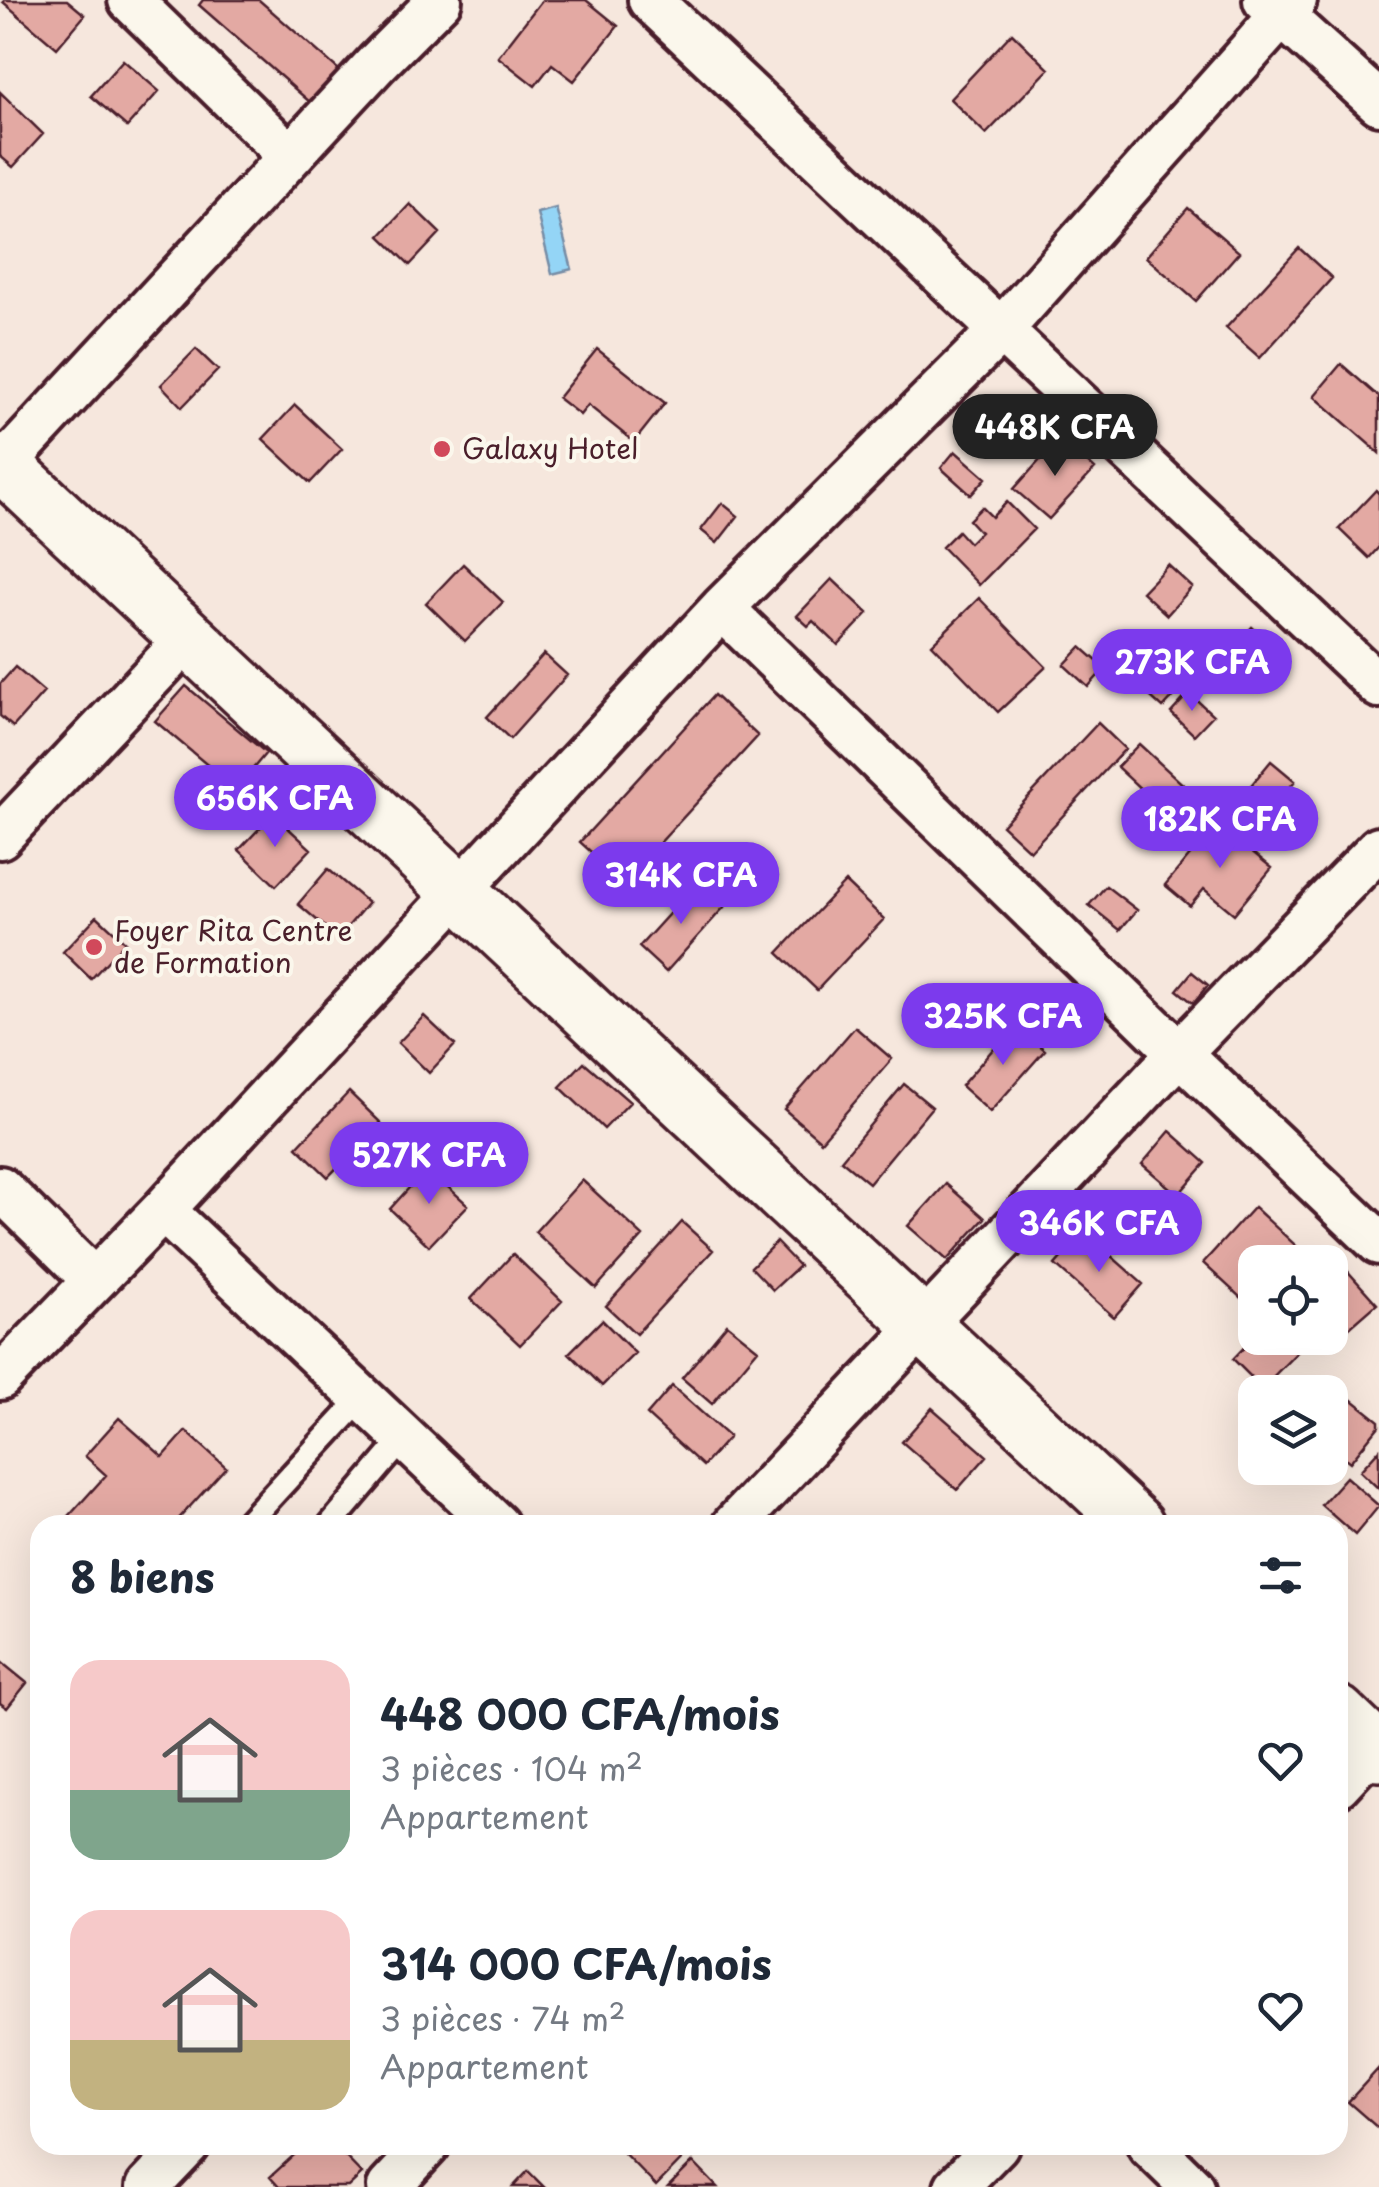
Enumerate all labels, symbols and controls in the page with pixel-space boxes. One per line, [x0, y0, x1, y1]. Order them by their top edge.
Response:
pin: 448K CFA [952, 394, 1158, 479]
text: 448K CFA [975, 402, 1136, 450]
place label: Galaxy Hotel [462, 426, 638, 469]
marker: Galaxy Hotel [431, 438, 453, 460]
pin: 273K CFA [1089, 629, 1295, 714]
text: 273K CFA [1114, 637, 1270, 685]
pin: 656K CFA [172, 765, 378, 850]
text: 656K CFA [196, 773, 354, 821]
pin: 182K CFA [1117, 786, 1323, 871]
text: 182K CFA [1143, 794, 1297, 842]
pin: 314K CFA [578, 842, 784, 927]
text: 314K CFA [604, 850, 758, 898]
place label: Foyer Rita Centre de Formation [114, 908, 352, 983]
marker: Foyer Rita Centre de Formation [83, 936, 105, 958]
pin: 325K CFA [900, 983, 1106, 1068]
text: 325K CFA [923, 991, 1083, 1039]
pin: 527K CFA [326, 1122, 532, 1207]
text: 527K CFA [351, 1130, 507, 1178]
pin: 346K CFA [996, 1190, 1202, 1275]
text: 346K CFA [1018, 1198, 1180, 1246]
map controls [1238, 1245, 1348, 1485]
button: locate [1238, 1245, 1348, 1355]
button: layers [1238, 1375, 1348, 1485]
text: 8 biens [70, 1544, 215, 1607]
icon: filters [1253, 1548, 1308, 1603]
text: 448 000 CFA/mois [380, 1681, 780, 1744]
icon: home [150, 1700, 270, 1820]
icon: heart [1253, 1733, 1308, 1788]
text: 3 pièces · 104 m² [380, 1744, 643, 1792]
text: Appartement [380, 1792, 589, 1840]
text: 314 000 CFA/mois [380, 1931, 772, 1994]
icon: home [150, 1950, 270, 2070]
icon: heart [1253, 1983, 1308, 2038]
text: 3 pièces · 74 m² [380, 1994, 625, 2042]
text: Appartement [380, 2042, 589, 2090]

